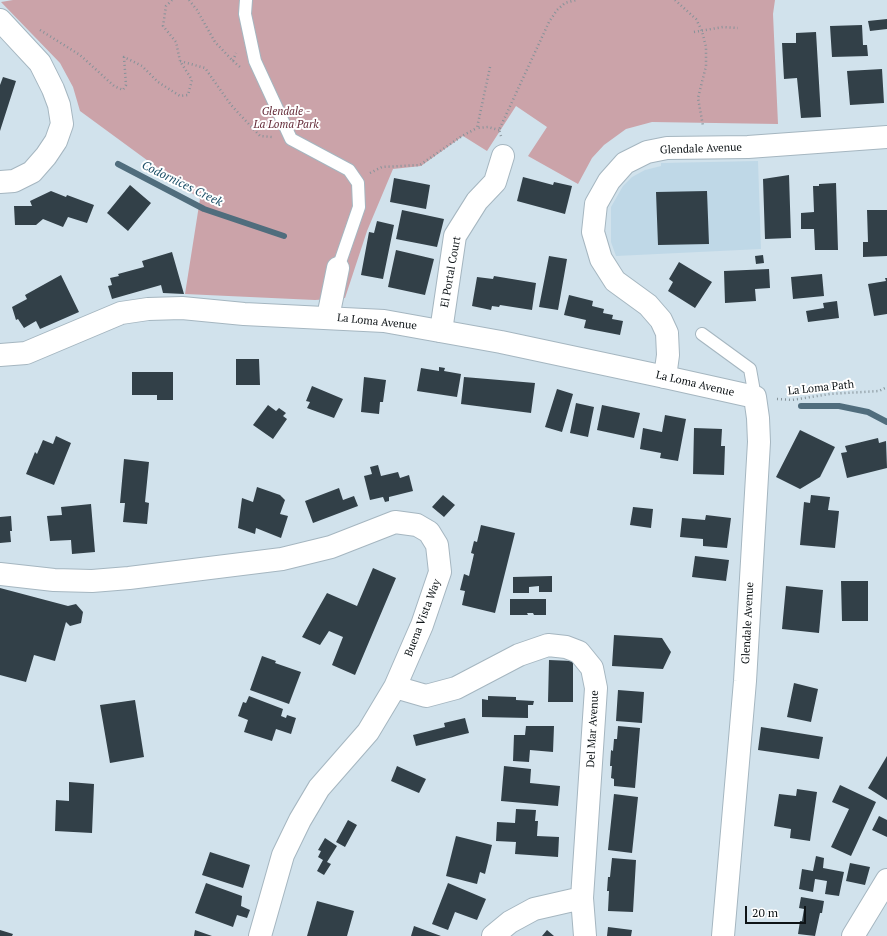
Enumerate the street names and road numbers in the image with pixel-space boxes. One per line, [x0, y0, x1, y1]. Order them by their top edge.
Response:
street label: Glendale Avenue [660, 141, 742, 157]
street label: El Portal Court [438, 235, 464, 309]
street label: La Loma Avenue [336, 311, 418, 333]
street label: La Loma Avenue [654, 369, 736, 399]
street label: La Loma Path [787, 378, 855, 398]
street label: Buena Vista Way [402, 577, 444, 659]
street label: Glendale Avenue [739, 582, 757, 664]
street label: Del Mar Avenue [584, 690, 602, 768]

